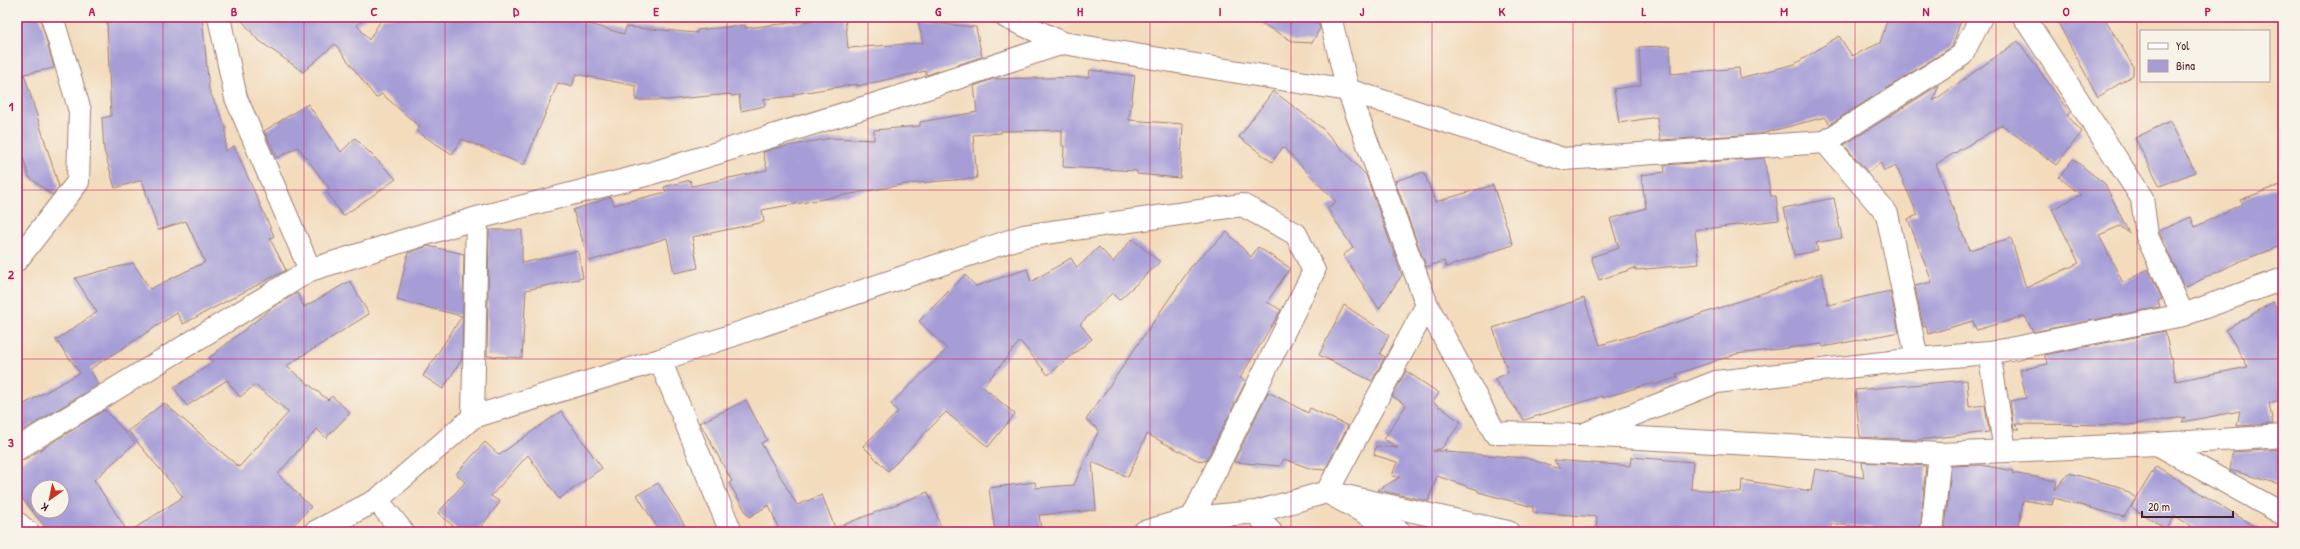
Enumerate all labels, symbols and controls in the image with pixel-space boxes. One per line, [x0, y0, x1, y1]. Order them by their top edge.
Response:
text: A [89, 2, 96, 20]
text: B [231, 2, 238, 20]
text: C [370, 2, 378, 20]
text: D [513, 2, 520, 20]
text: E [653, 2, 659, 20]
text: F [795, 2, 802, 20]
text: G [935, 2, 942, 20]
text: H [1077, 2, 1083, 20]
text: I [1218, 2, 1222, 20]
text: J [1360, 2, 1365, 20]
text: K [1499, 2, 1506, 20]
text: L [1642, 2, 1647, 20]
text: M [1780, 2, 1788, 20]
text: N [1923, 2, 1930, 20]
text: O [2062, 2, 2070, 20]
text: P [2205, 2, 2211, 20]
legend [2140, 30, 2270, 82]
text: Yol [2176, 37, 2190, 54]
text: Bina [2176, 57, 2195, 74]
text: 1 [9, 97, 14, 115]
text: 2 [8, 265, 15, 283]
text: 3 [8, 433, 14, 451]
north arrow [30, 479, 70, 519]
scale bar [2142, 493, 2233, 519]
text: 20 m [2148, 498, 2170, 515]
text: K [38, 500, 51, 515]

